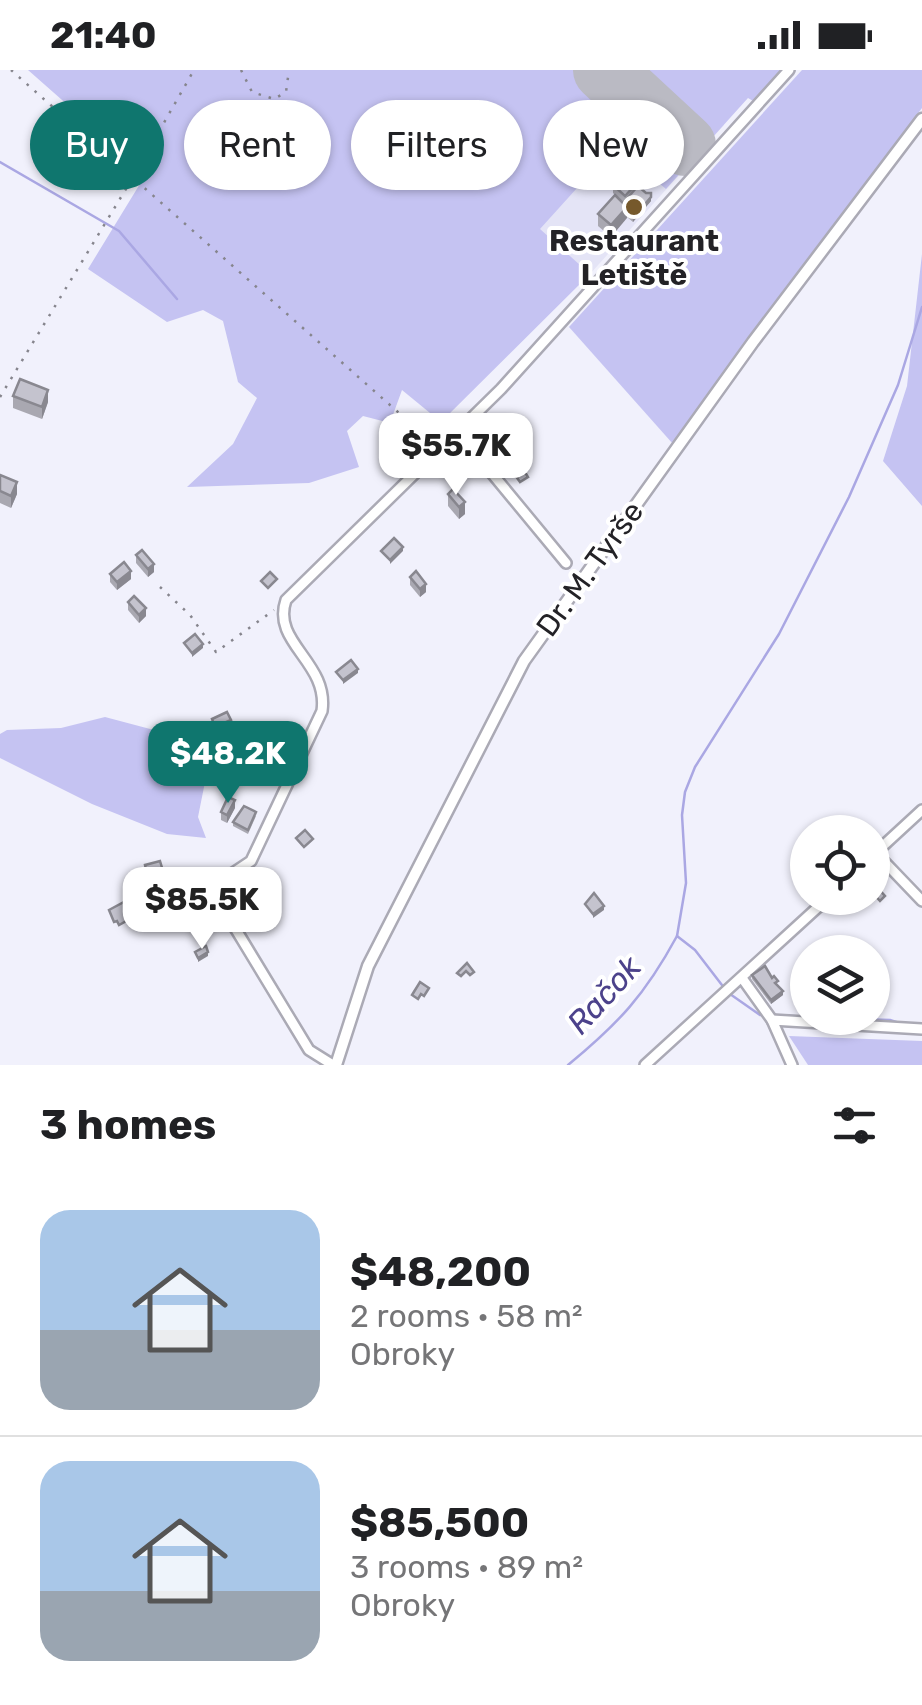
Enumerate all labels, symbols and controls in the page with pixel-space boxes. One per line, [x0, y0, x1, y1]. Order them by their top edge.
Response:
text: 21:40 [50, 12, 156, 58]
chip: Buy [30, 100, 164, 190]
chip: Rent [184, 100, 331, 190]
chip: Filters [351, 100, 523, 190]
chip: New [543, 100, 684, 190]
marker: Restaurant Letiště [623, 196, 645, 218]
place label: Restaurant Letiště [549, 223, 719, 293]
pin: $55.7K [375, 413, 537, 498]
text: $55.7K [401, 426, 511, 464]
street label: Dr. M. Tyrše [529, 494, 651, 644]
pin: $48.2K [147, 721, 309, 806]
text: $48.2K [170, 734, 286, 772]
map controls [790, 815, 890, 1035]
button: locate [790, 815, 890, 915]
pin: $85.5K [121, 867, 283, 952]
text: $85.5K [145, 880, 259, 918]
button: layers [790, 935, 890, 1035]
water label: Račok [559, 948, 649, 1042]
icon: filters [827, 1098, 882, 1153]
text: 3 homes [40, 1100, 216, 1150]
text: $48,200 [350, 1247, 531, 1297]
icon: home [120, 1250, 240, 1370]
text: 2 rooms · 58 m² [350, 1297, 583, 1335]
text: Obroky [350, 1335, 455, 1373]
text: $85,500 [350, 1498, 529, 1548]
icon: home [120, 1501, 240, 1621]
text: 3 rooms · 89 m² [350, 1548, 583, 1586]
text: Obroky [350, 1586, 455, 1624]

